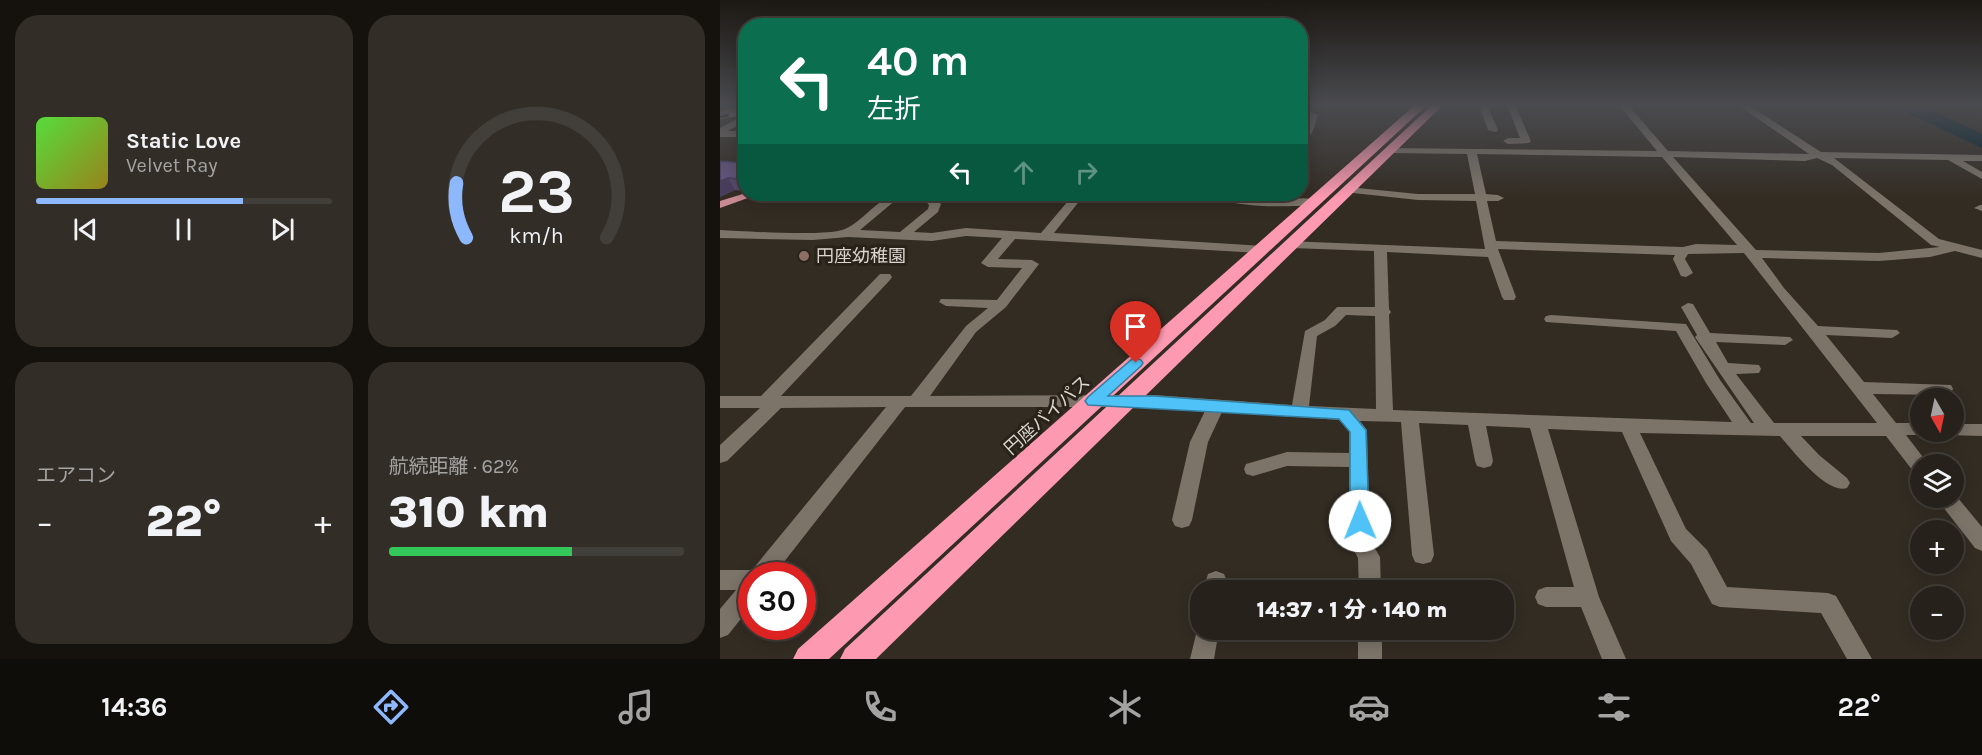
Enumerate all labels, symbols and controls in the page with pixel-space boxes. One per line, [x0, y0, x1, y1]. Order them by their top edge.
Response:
text: 40 m [867, 36, 969, 86]
icon: left [768, 42, 846, 120]
text: 左折 [867, 93, 921, 125]
text: Static Love [126, 128, 241, 154]
text: Velvet Ray [126, 154, 218, 177]
text: 23 [498, 155, 575, 228]
icon: left [944, 156, 977, 189]
icon: ahead [1007, 156, 1040, 189]
icon: right [1070, 156, 1103, 189]
icon: previous [69, 213, 102, 246]
icon: pause [167, 213, 200, 246]
icon: next [266, 213, 299, 246]
text: km/h [509, 224, 563, 249]
place label: 円座幼稚園 [816, 245, 906, 267]
marker: 円座幼稚園 [797, 249, 811, 263]
pin [1110, 301, 1161, 363]
icon: arrive [1119, 310, 1152, 343]
street label: 円座バイパス [1000, 371, 1094, 459]
north arrow [1910, 388, 1964, 442]
map controls [1910, 388, 1964, 640]
button: layers [1910, 454, 1964, 508]
text: 航続距離 · 62% [389, 455, 519, 478]
text: エアコン [36, 464, 116, 487]
text: 310 km [389, 486, 549, 538]
position arrow [1328, 489, 1392, 553]
text: 22° [145, 495, 222, 547]
text: − [36, 503, 53, 541]
text: + [314, 503, 332, 541]
button: + [1910, 520, 1964, 574]
speed limit sign: 30 [738, 562, 816, 640]
button: − [1910, 586, 1964, 640]
text: 14:37 · 1 分 · 140 m [1257, 597, 1447, 623]
icon: directions [370, 686, 412, 728]
icon: music [615, 686, 657, 728]
icon: phone [859, 686, 901, 728]
icon: climate [1104, 686, 1146, 728]
icon: car [1348, 686, 1390, 728]
icon: filters [1593, 686, 1635, 728]
text: 14:36 [101, 691, 167, 723]
text: 22° [1837, 691, 1881, 723]

